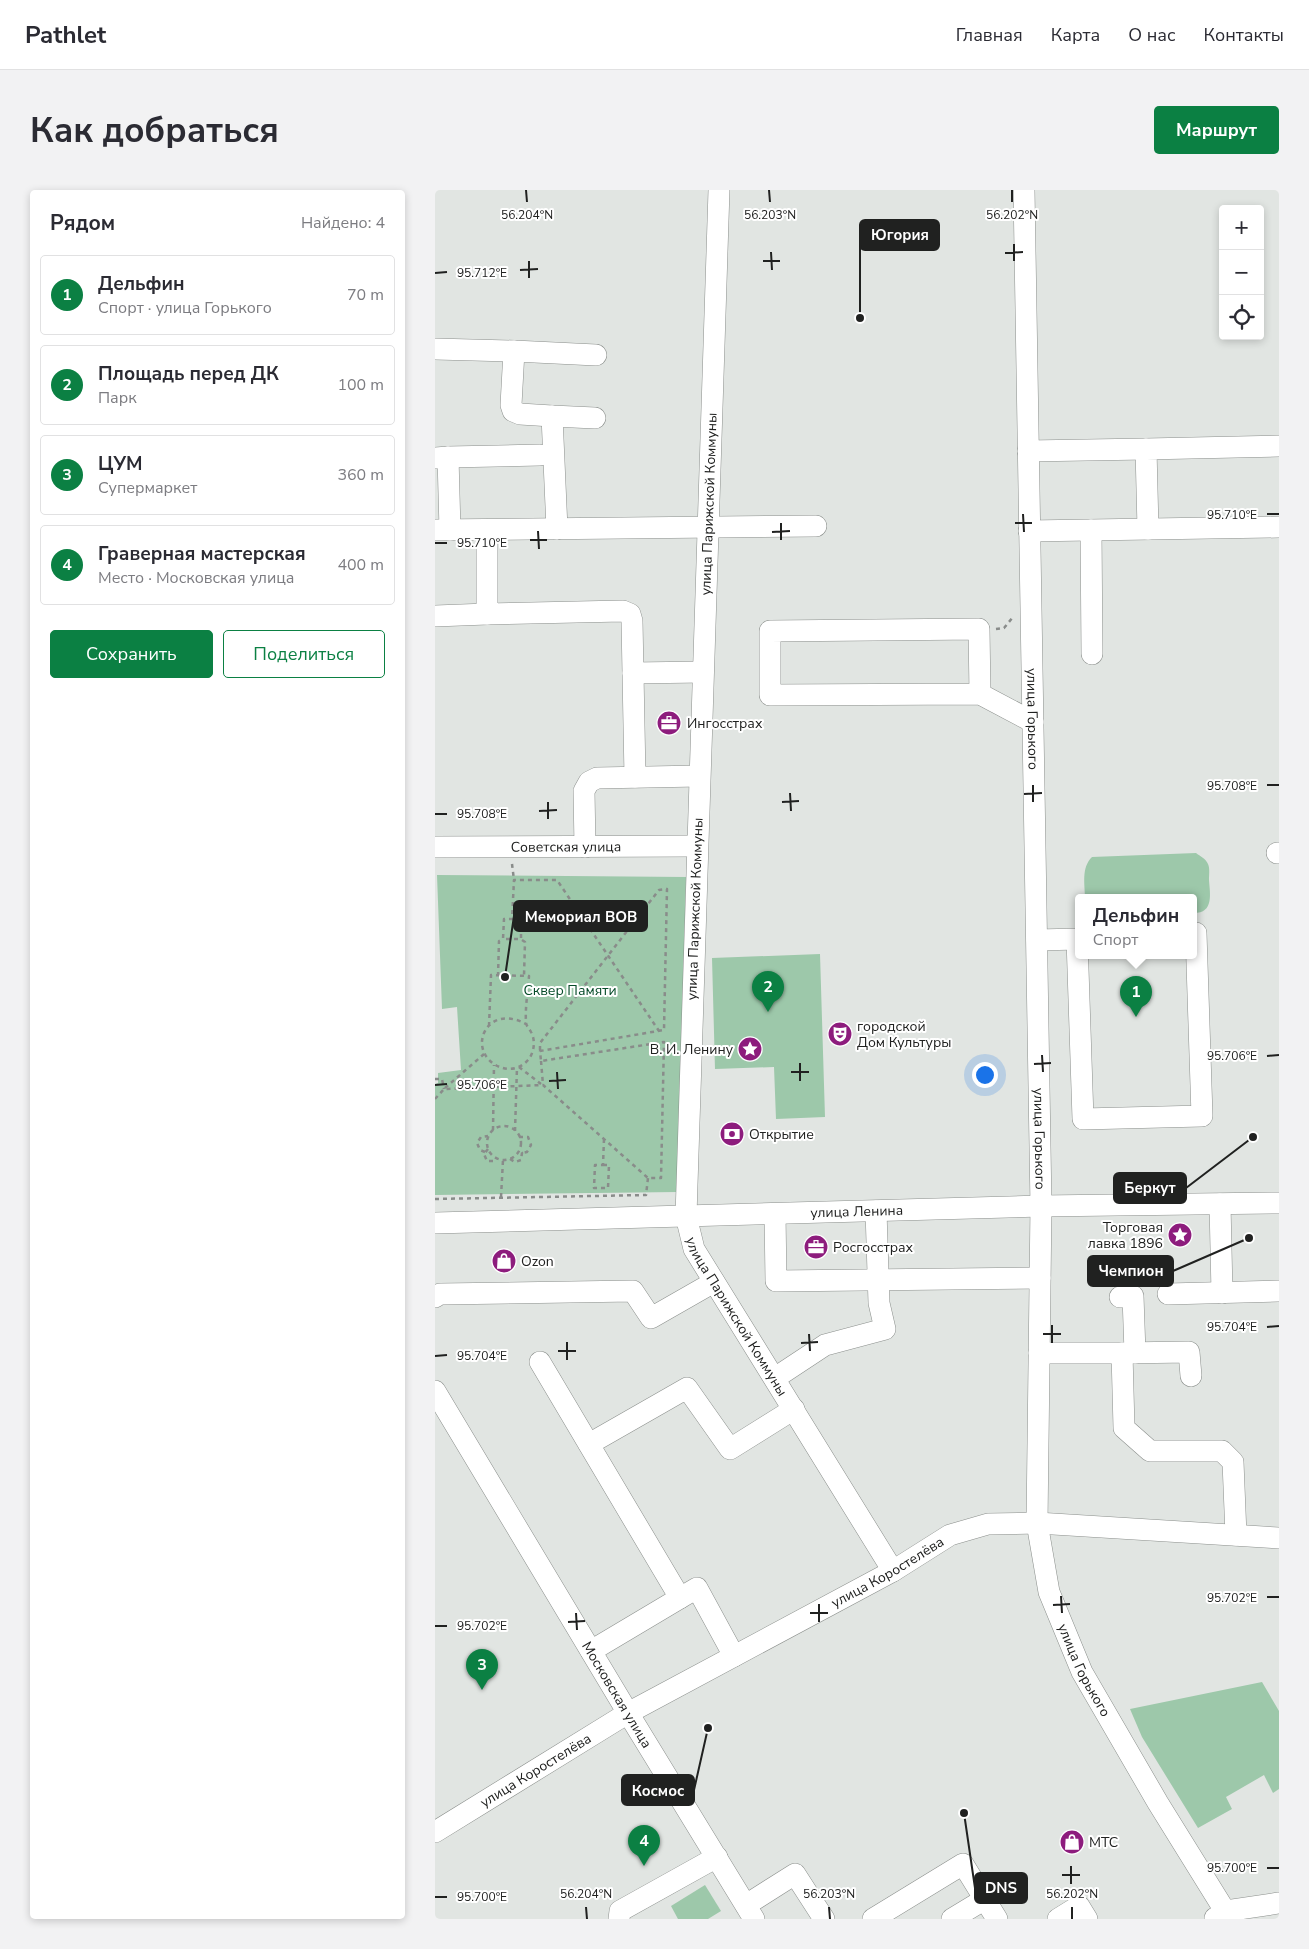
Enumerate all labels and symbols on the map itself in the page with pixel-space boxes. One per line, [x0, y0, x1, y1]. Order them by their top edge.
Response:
text: 56.204°N [501, 207, 553, 223]
text: 56.203°N [744, 207, 796, 223]
text: 56.202°N [986, 207, 1038, 223]
callout: Югория [860, 220, 939, 250]
text: Югория [871, 225, 929, 245]
text: 95.712°E [457, 265, 507, 281]
street label: улица Парижской Коммуны [696, 412, 722, 596]
text: 95.710°E [1207, 507, 1257, 523]
text: 95.710°E [457, 535, 507, 551]
street label: улица Горького [1023, 668, 1043, 770]
office icon: Ингосстрах [656, 710, 682, 736]
place label: Ингосстрах [687, 714, 763, 733]
text: 95.708°E [1207, 778, 1257, 794]
text: 95.708°E [457, 806, 507, 822]
street label: улица Парижской Коммуны [682, 817, 708, 1001]
street label: Советская улица [511, 837, 621, 856]
callout: Мемориал ВОВ [514, 901, 647, 931]
text: Мемориал ВОВ [525, 907, 637, 927]
pin: 2 [752, 971, 784, 1012]
pin: 1 [1120, 976, 1152, 1017]
park label: Сквер Памяти [523, 981, 617, 1000]
place label: городской Дом Культуры [857, 1017, 951, 1052]
theatre icon: городской Дом Культуры [827, 1021, 853, 1047]
place icon: В. И. Ленину [737, 1036, 763, 1062]
place label: В. И. Ленину [650, 1040, 734, 1059]
text: 95.706°E [1207, 1048, 1257, 1064]
your location [972, 1062, 998, 1088]
text: 95.706°E [457, 1077, 507, 1093]
street label: улица Горького [1030, 1088, 1050, 1190]
bank icon: Открытие [719, 1121, 745, 1147]
place label: Открытие [749, 1125, 814, 1144]
callout: Беркут [1114, 1173, 1186, 1203]
text: Беркут [1124, 1178, 1176, 1198]
street label: улица Ленина [810, 1200, 903, 1222]
place label: Торговая лавка 1896 [1088, 1218, 1163, 1253]
place icon: Торговая лавка 1896 [1167, 1222, 1193, 1248]
office icon: Росгосстрах [803, 1234, 829, 1260]
street label: улица Парижской Коммуны [682, 1235, 792, 1400]
place label: Росгосстрах [833, 1238, 914, 1257]
shop icon: Ozon [491, 1248, 517, 1274]
place label: Ozon [521, 1252, 554, 1271]
callout: Чемпион [1088, 1256, 1173, 1286]
text: Чемпион [1098, 1261, 1164, 1281]
text: 95.704°E [1207, 1319, 1257, 1335]
text: 95.704°E [457, 1348, 507, 1364]
street label: улица Коростелёва [828, 1532, 947, 1612]
text: 95.702°E [1207, 1590, 1257, 1606]
text: 95.702°E [457, 1618, 507, 1634]
street label: улица Горького [1054, 1621, 1115, 1720]
street label: Московская улица [578, 1638, 657, 1751]
pin: 3 [466, 1649, 498, 1690]
street label: улица Коростелёва [476, 1729, 594, 1811]
callout: Космос [622, 1775, 694, 1805]
text: Космос [632, 1781, 684, 1801]
pin: 4 [628, 1825, 660, 1866]
shop icon: МТС [1059, 1829, 1085, 1855]
place label: МТС [1089, 1833, 1118, 1852]
text: 95.700°E [1207, 1860, 1257, 1876]
callout: DNS [975, 1873, 1027, 1903]
text: DNS [985, 1878, 1017, 1898]
text: 56.204°N [560, 1886, 612, 1902]
text: 56.203°N [803, 1886, 855, 1902]
text: 56.202°N [1046, 1886, 1098, 1902]
text: 95.700°E [457, 1889, 507, 1905]

